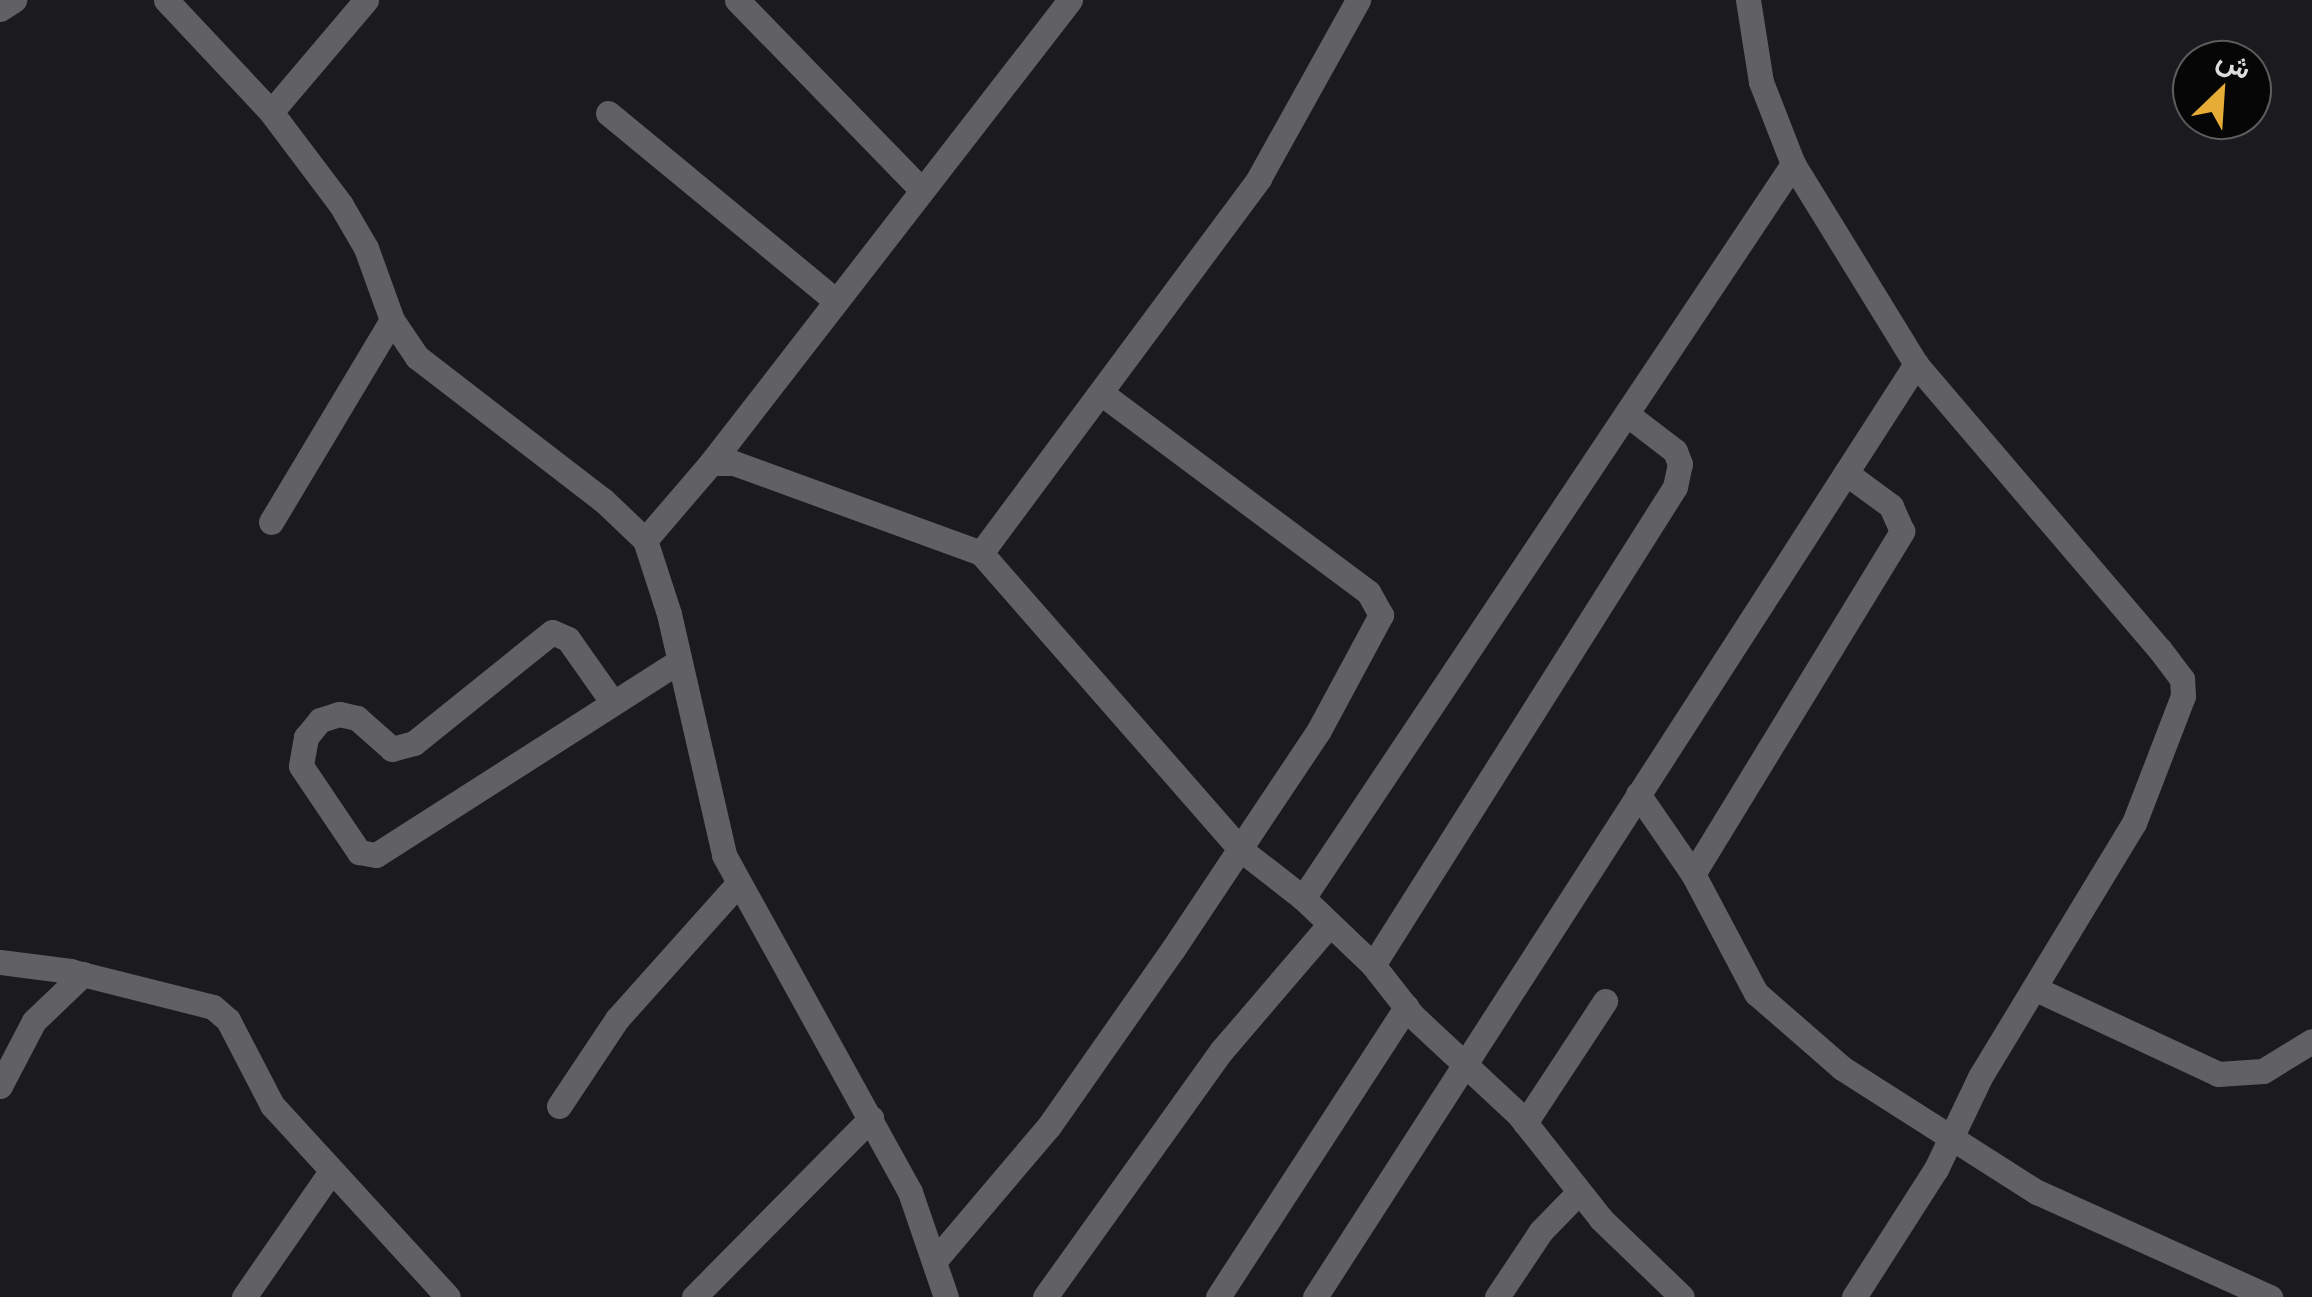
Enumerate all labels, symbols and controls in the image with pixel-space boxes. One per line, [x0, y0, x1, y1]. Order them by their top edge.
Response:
north arrow [2172, 40, 2272, 140]
text: ش [2212, 42, 2256, 86]

